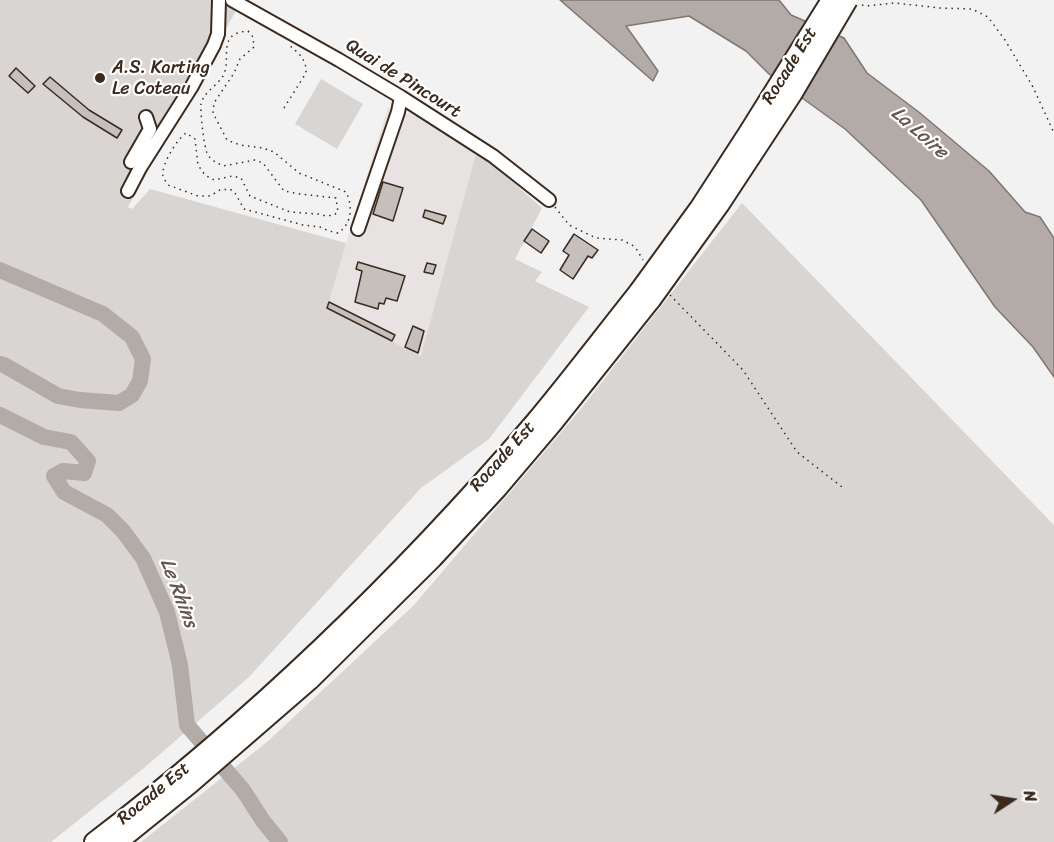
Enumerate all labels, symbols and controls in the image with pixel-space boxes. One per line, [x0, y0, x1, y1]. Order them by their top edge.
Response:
street label: Rocade Est [758, 23, 822, 109]
street label: Quai de Pincourt [341, 35, 465, 123]
place label: A.S. Karting Le Coteau [112, 57, 210, 100]
marker: A.S. Karting Le Coteau [93, 71, 107, 85]
water label: La Loire [886, 102, 952, 164]
street label: Rocade Est [466, 417, 540, 497]
water label: Le Rhins [154, 555, 202, 631]
street label: Rocade Est [113, 758, 195, 830]
north arrow [982, 770, 1042, 830]
text: N [1015, 788, 1045, 805]

